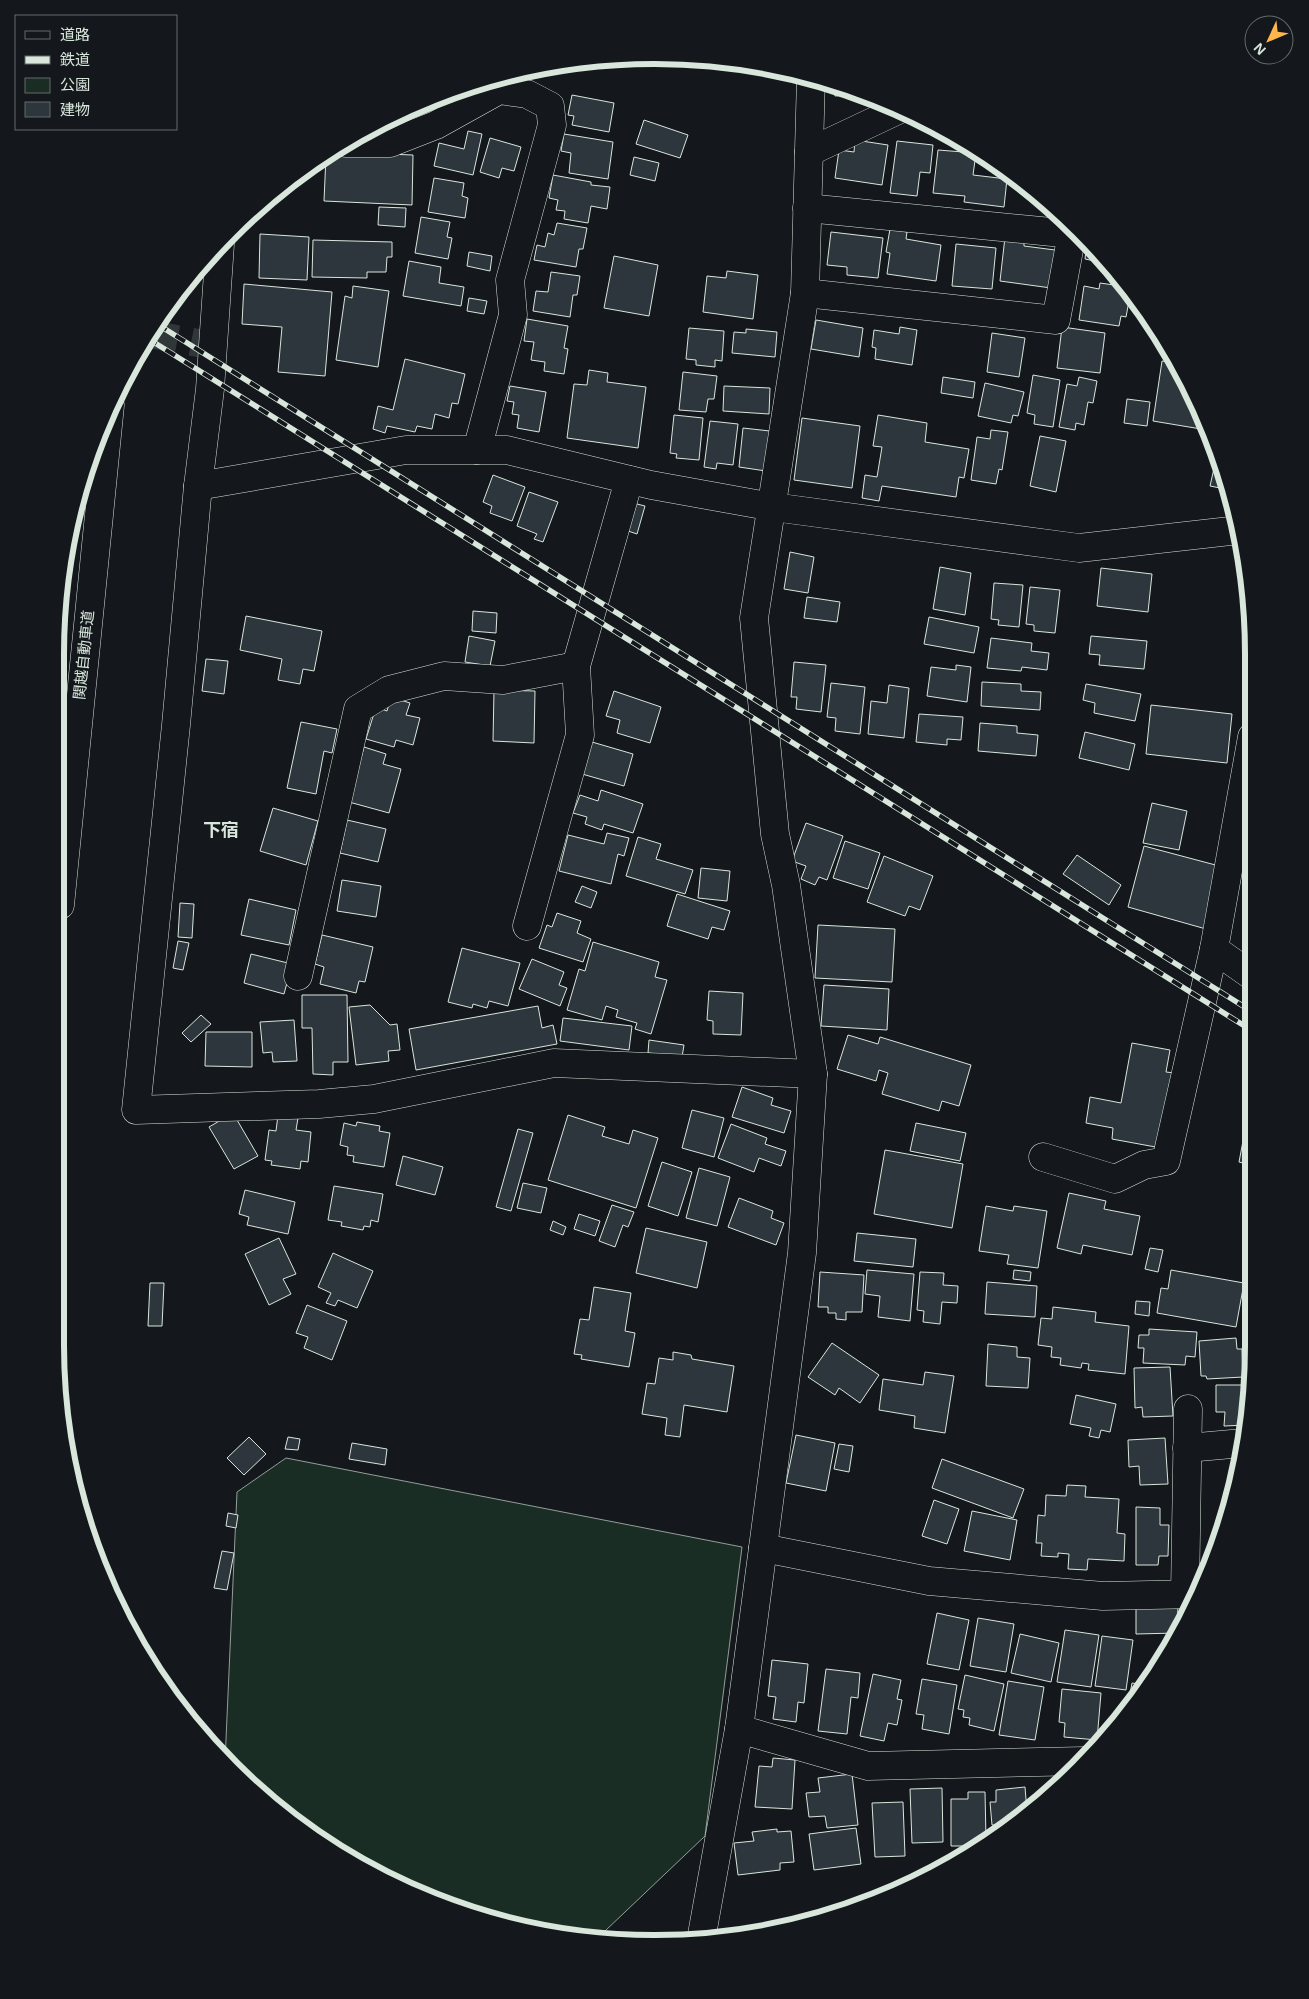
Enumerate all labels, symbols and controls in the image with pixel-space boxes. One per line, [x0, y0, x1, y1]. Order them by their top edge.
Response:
legend [15, 15, 178, 130]
north arrow [1244, 15, 1294, 65]
text: 道路 [60, 26, 90, 43]
text: N [1250, 40, 1269, 58]
text: 鉄道 [60, 51, 90, 68]
text: 公園 [60, 76, 90, 93]
text: 建物 [60, 101, 90, 118]
street label: 関越自動車道 [70, 609, 97, 701]
district label: 下宿 [203, 820, 239, 840]

